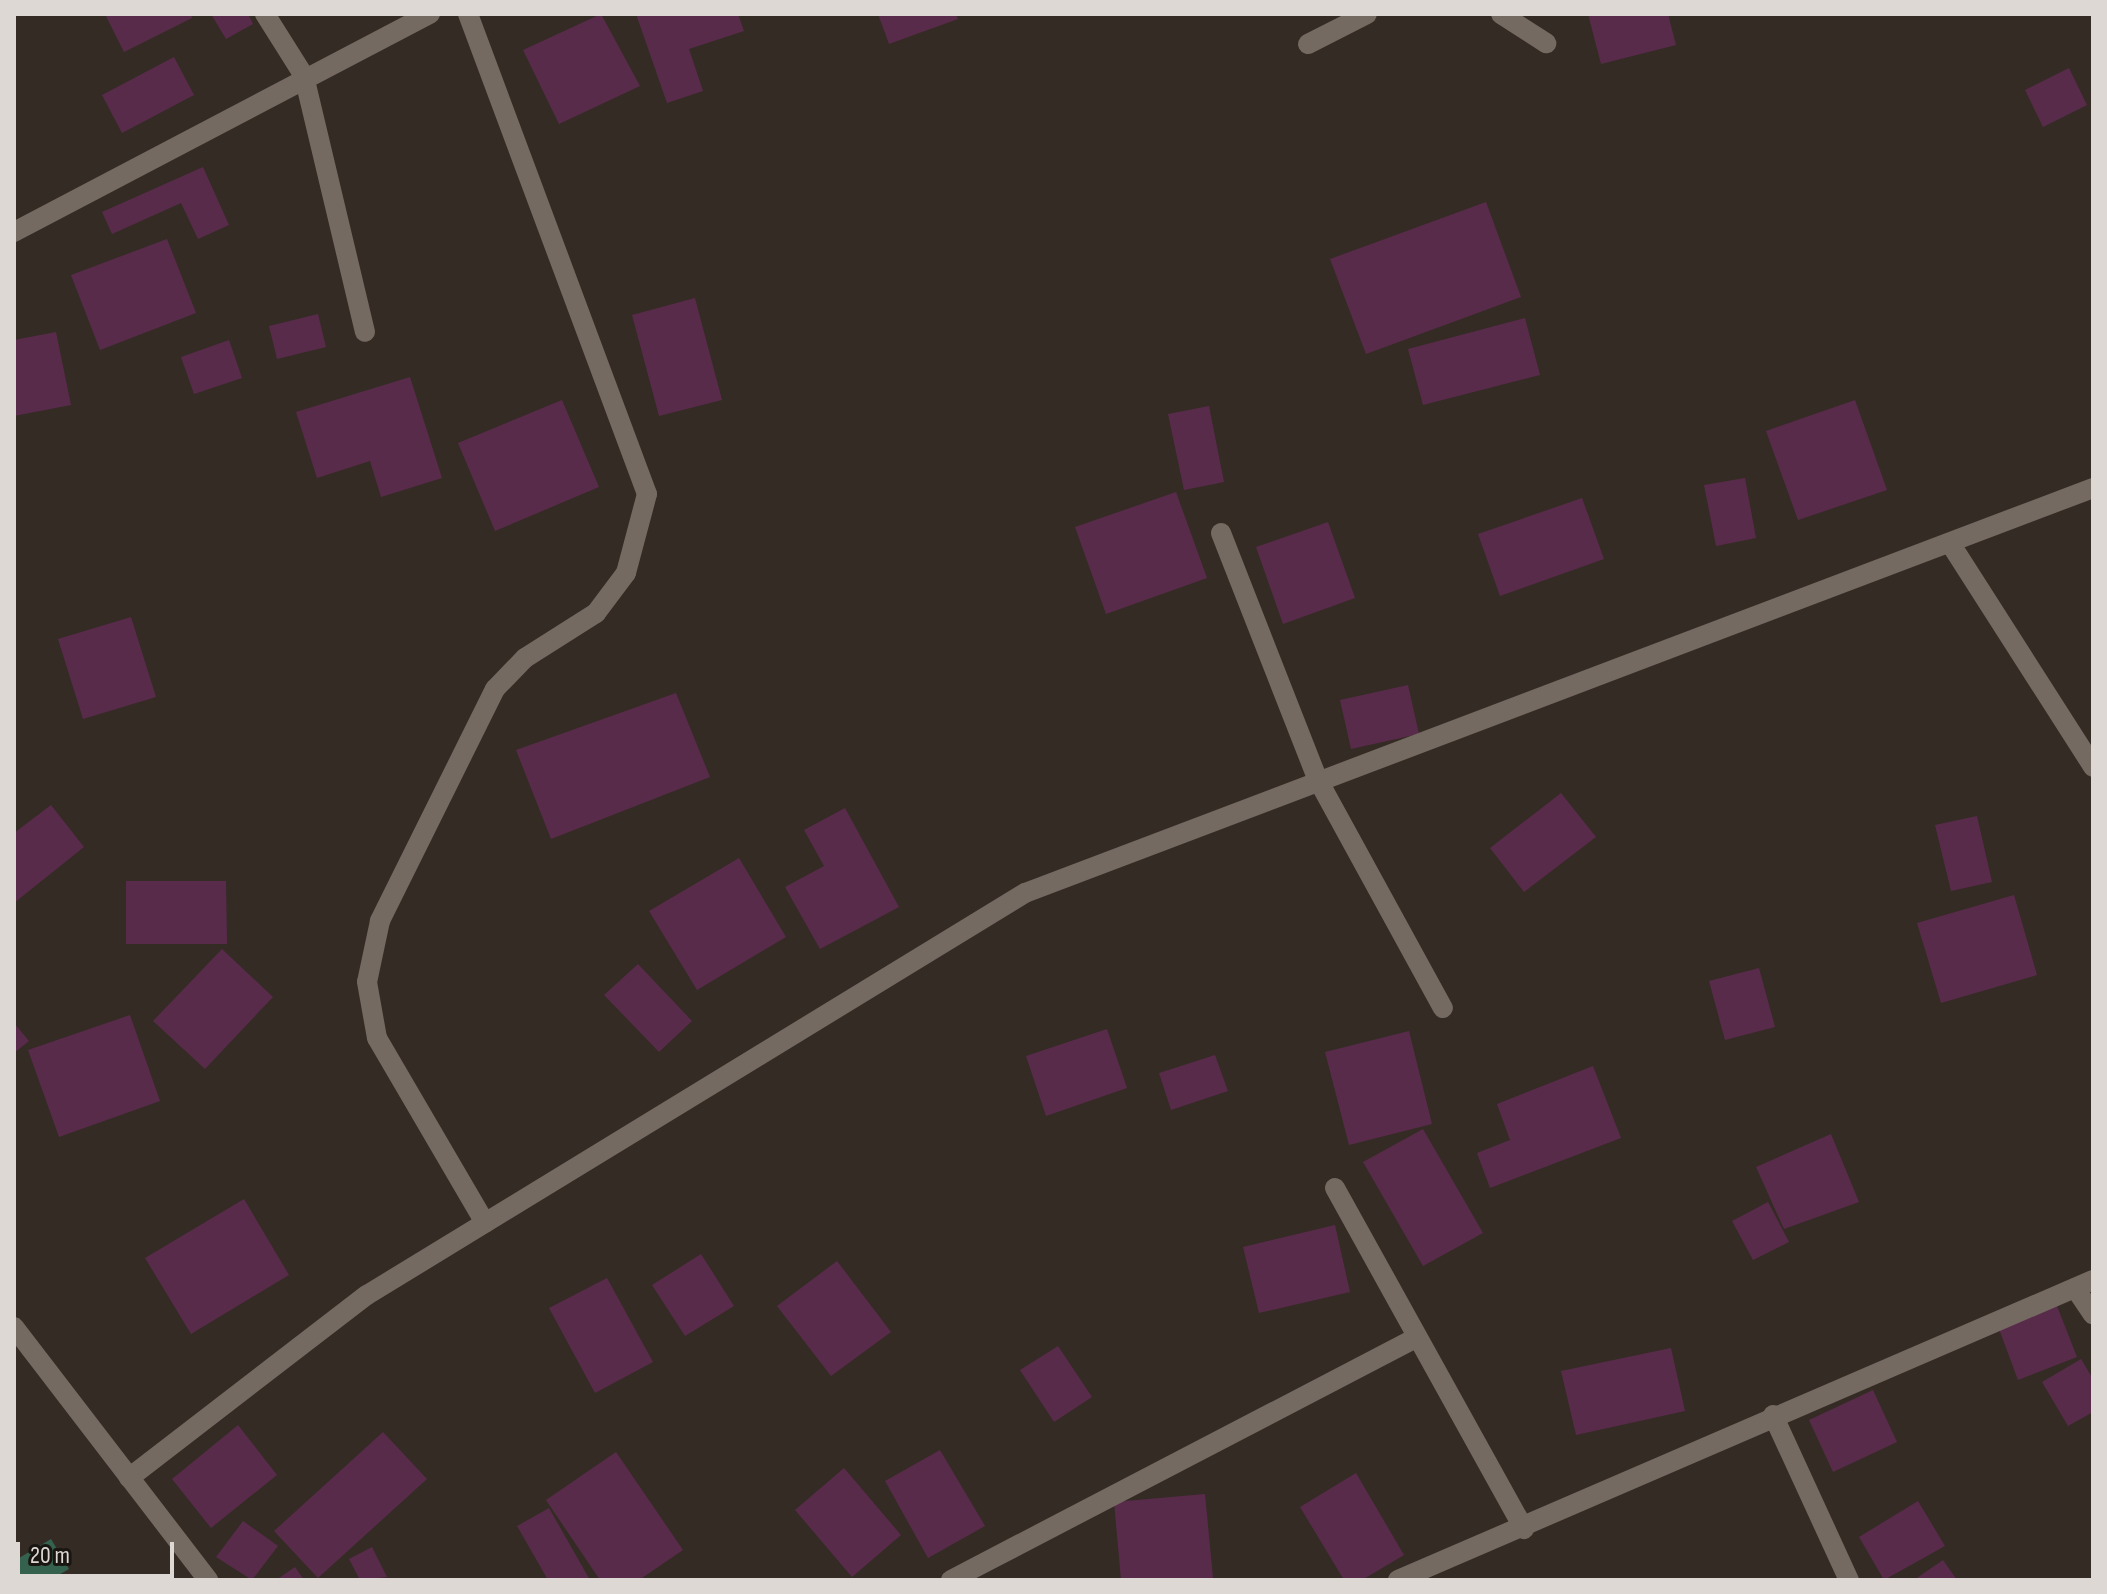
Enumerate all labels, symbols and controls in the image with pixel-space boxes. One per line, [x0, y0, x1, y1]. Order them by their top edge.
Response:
scale bar [20, 1526, 178, 1576]
text: 20 m [30, 1541, 70, 1570]

